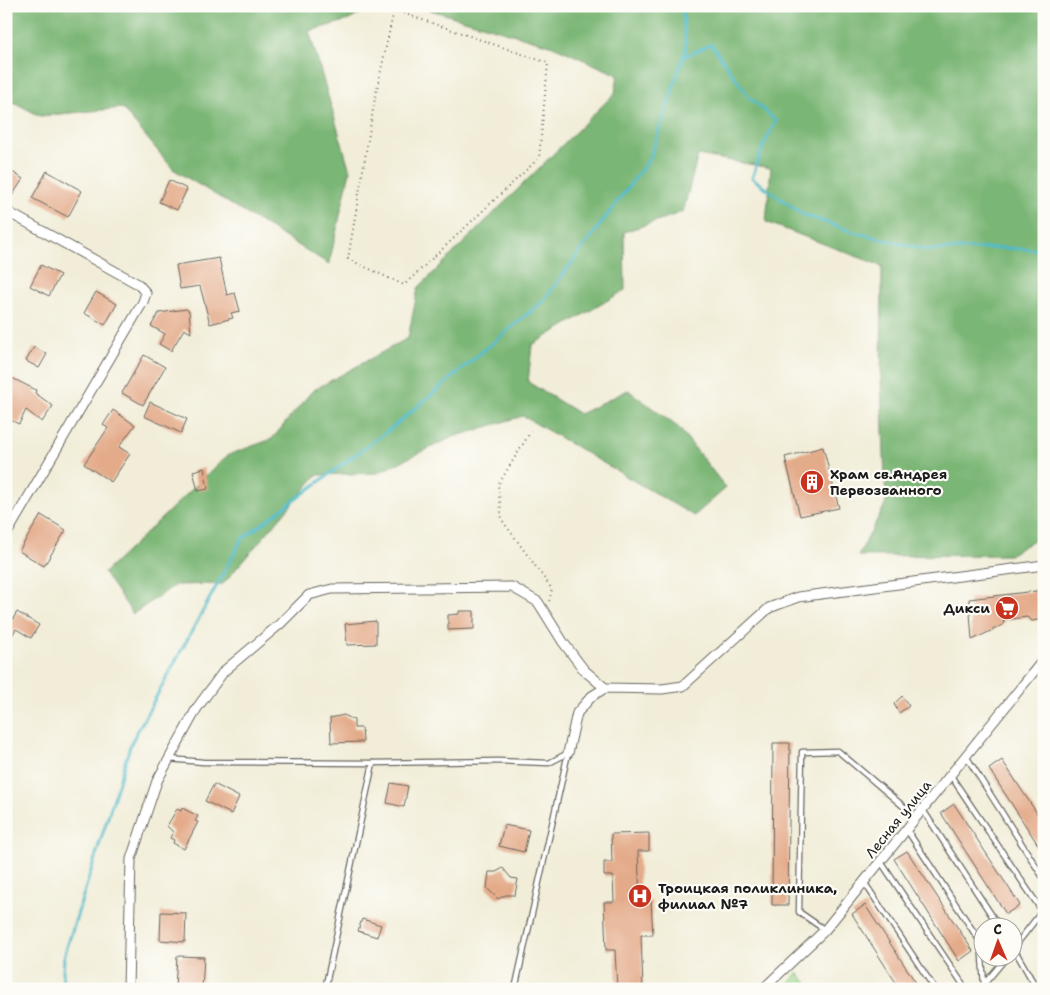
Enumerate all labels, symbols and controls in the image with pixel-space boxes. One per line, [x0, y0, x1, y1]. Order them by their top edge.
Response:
place label: Храм св.Андрея Первозванного [830, 465, 947, 499]
building icon: Храм св.Андрея Первозванного [799, 469, 825, 495]
supermarket icon: Дикси [994, 595, 1020, 621]
place label: Дикси [944, 599, 990, 617]
street label: Лесная улица [861, 776, 935, 862]
place label: Троицкая поликлиника, филиал №7 [658, 879, 837, 913]
hospital icon: Троицкая поликлиника, филиал №7 [627, 883, 653, 909]
north arrow [972, 918, 1022, 968]
text: С [993, 920, 1002, 938]

